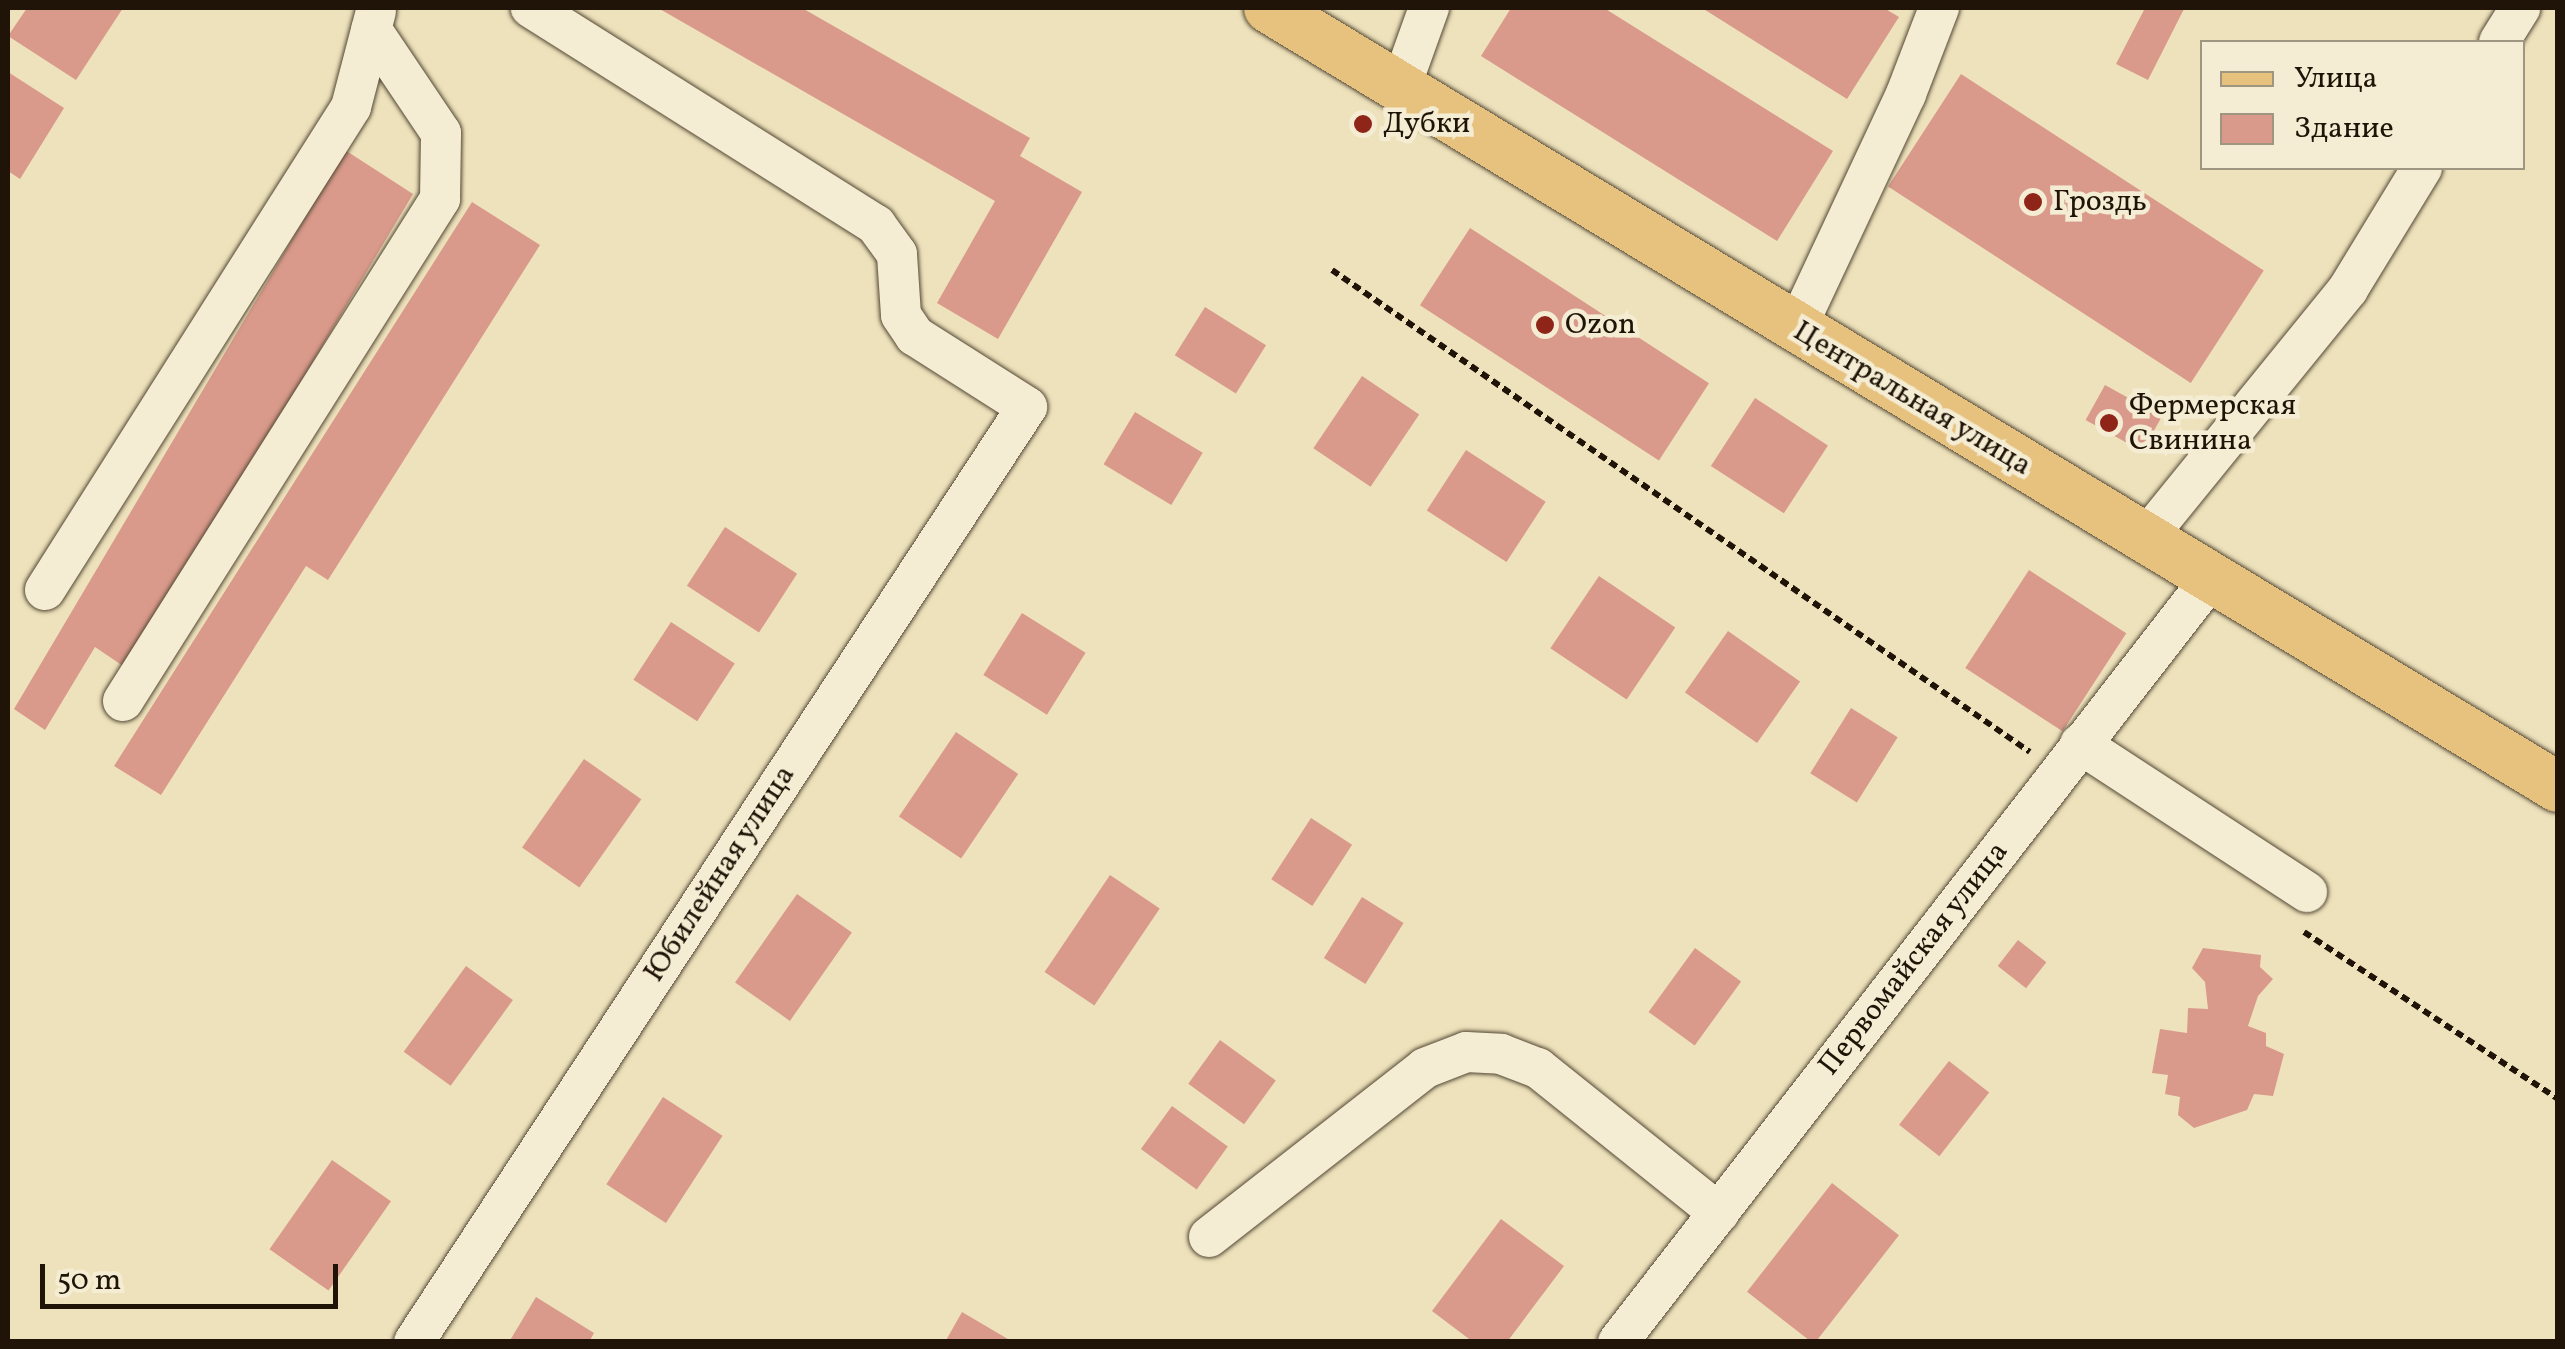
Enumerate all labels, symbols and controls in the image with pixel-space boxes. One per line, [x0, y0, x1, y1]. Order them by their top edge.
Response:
legend [2200, 40, 2525, 170]
text: Улица [2294, 58, 2377, 100]
place label: Дубки [1383, 106, 1470, 142]
text: Здание [2294, 108, 2394, 150]
marker: Дубки [1352, 113, 1374, 135]
place label: Гроздь [2053, 184, 2147, 220]
marker: Гроздь [2022, 191, 2044, 213]
place label: Ozon [1565, 307, 1636, 343]
street label: Центральная улица [1786, 313, 2038, 485]
marker: Ozon [1534, 314, 1556, 336]
place label: Фермерская Свинина [2129, 388, 2296, 458]
marker: Фермерская Свинина [2098, 412, 2120, 434]
street label: Юбилейная улица [636, 759, 804, 989]
street label: Первомайская улица [1811, 835, 2017, 1083]
scale bar [45, 1244, 342, 1306]
text: 50 m [57, 1260, 121, 1302]

